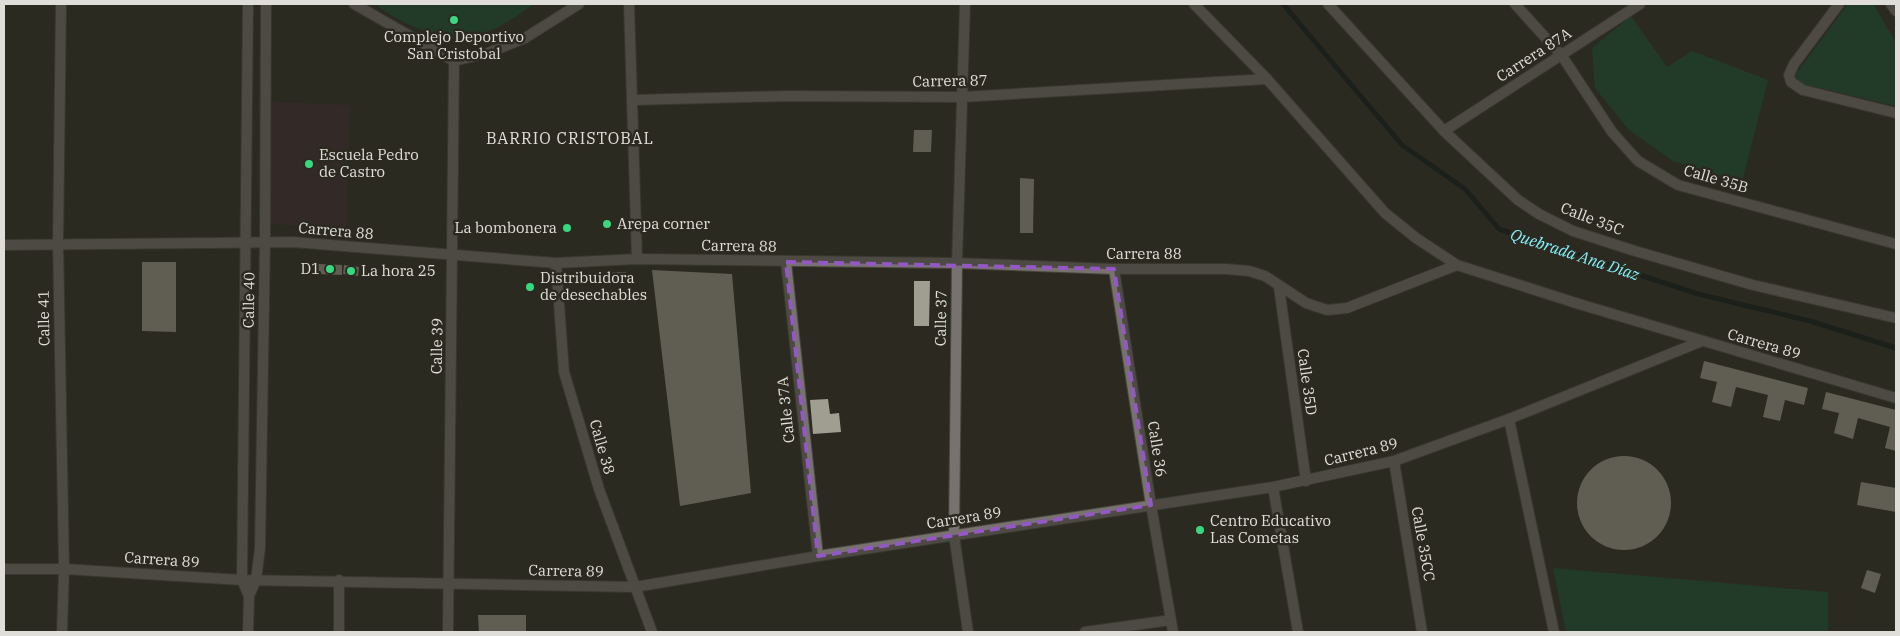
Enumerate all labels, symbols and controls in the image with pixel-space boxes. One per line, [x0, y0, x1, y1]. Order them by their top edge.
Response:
marker: Complejo Deportivo San Cristobal [448, 14, 460, 26]
street label: Carrera 87A [1493, 23, 1575, 86]
place label: Complejo Deportivo San Cristobal [384, 27, 524, 63]
street label: Carrera 87 [912, 70, 988, 91]
district label: BARRIO CRISTOBAL [486, 128, 654, 148]
place label: Escuela Pedro de Castro [319, 145, 419, 181]
marker: Escuela Pedro de Castro [303, 158, 315, 170]
street label: Calle 35B [1682, 160, 1751, 197]
street label: Calle 35C [1558, 198, 1626, 239]
place label: Arepa corner [617, 214, 710, 233]
street label: Carrera 88 [298, 218, 374, 243]
place label: La bombonera [455, 218, 557, 237]
marker: Arepa corner [601, 218, 613, 230]
marker: La bombonera [561, 222, 573, 234]
water label: Quebrada Ana Díaz [1508, 224, 1643, 284]
street label: Carrera 88 [701, 235, 777, 256]
street label: Carrera 88 [1106, 244, 1182, 263]
place label: D1 [300, 259, 320, 278]
place label: La hora 25 [361, 261, 436, 280]
marker: D1 [324, 263, 336, 275]
marker: La hora 25 [345, 265, 357, 277]
place label: Distribuidora de desechables [540, 268, 647, 304]
street label: Calle 40 [239, 272, 258, 328]
marker: Distribuidora de desechables [524, 281, 536, 293]
street label: Calle 41 [34, 290, 53, 346]
street label: Calle 37 [931, 290, 950, 346]
street label: Calle 39 [427, 318, 446, 374]
street label: Carrera 89 [1725, 324, 1803, 363]
street label: Calle 35D [1293, 347, 1322, 416]
street label: Calle 37A [773, 375, 798, 444]
street label: Calle 38 [586, 417, 619, 477]
street label: Calle 36 [1144, 420, 1171, 478]
street label: Carrera 89 [1322, 433, 1400, 470]
street label: Carrera 89 [925, 502, 1003, 533]
street label: Calle 35CC [1408, 505, 1439, 583]
place label: Centro Educativo Las Cometas [1210, 511, 1331, 547]
marker: Centro Educativo Las Cometas [1194, 524, 1206, 536]
street label: Carrera 89 [124, 547, 200, 572]
street label: Carrera 89 [528, 560, 604, 581]

